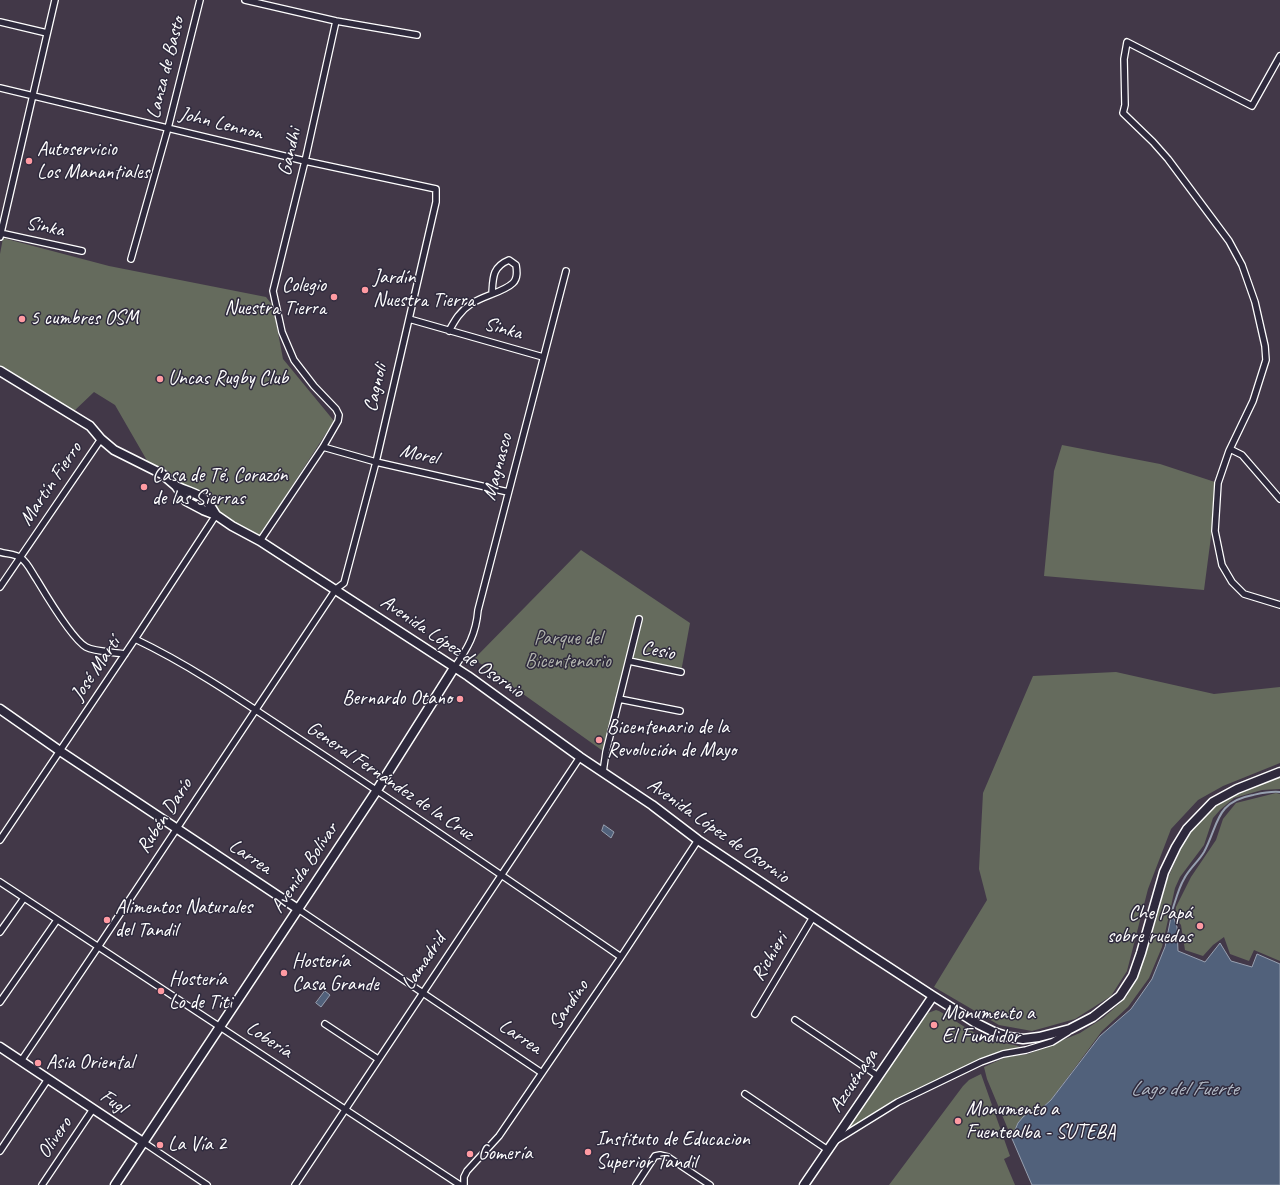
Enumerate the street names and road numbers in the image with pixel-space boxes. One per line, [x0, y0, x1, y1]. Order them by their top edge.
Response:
street label: Lanza de Basto [142, 15, 190, 121]
street label: John Lennon [177, 102, 265, 146]
street label: Gandhi [273, 126, 307, 178]
street label: Sinka [24, 211, 66, 243]
street label: Sinka [481, 312, 525, 346]
street label: Cagnoli [359, 362, 393, 414]
street label: Magnasco [478, 431, 518, 503]
street label: Martín Fierro [14, 438, 88, 530]
street label: Morel [398, 439, 440, 471]
street label: Avenida López de Osornio [376, 590, 528, 704]
street label: José Martí [66, 633, 126, 705]
street label: Cesio [639, 636, 677, 666]
street label: General Fernández de la Cruz [302, 716, 478, 846]
street label: Avenida López de Osornio [642, 773, 794, 889]
street label: Rubén Darío [132, 774, 198, 858]
street label: Avenida Bolívar [266, 818, 344, 918]
street label: Larrea [224, 834, 276, 880]
street label: Lamadrid [396, 929, 452, 995]
street label: Richieri [746, 929, 794, 985]
street label: Sandino [544, 976, 594, 1034]
street label: Larrea [494, 1014, 546, 1060]
street label: Lobería [241, 1016, 297, 1064]
street label: Azcuénaga [824, 1045, 884, 1117]
street label: Fugl [95, 1085, 131, 1119]
street label: Olivero [33, 1113, 77, 1163]

